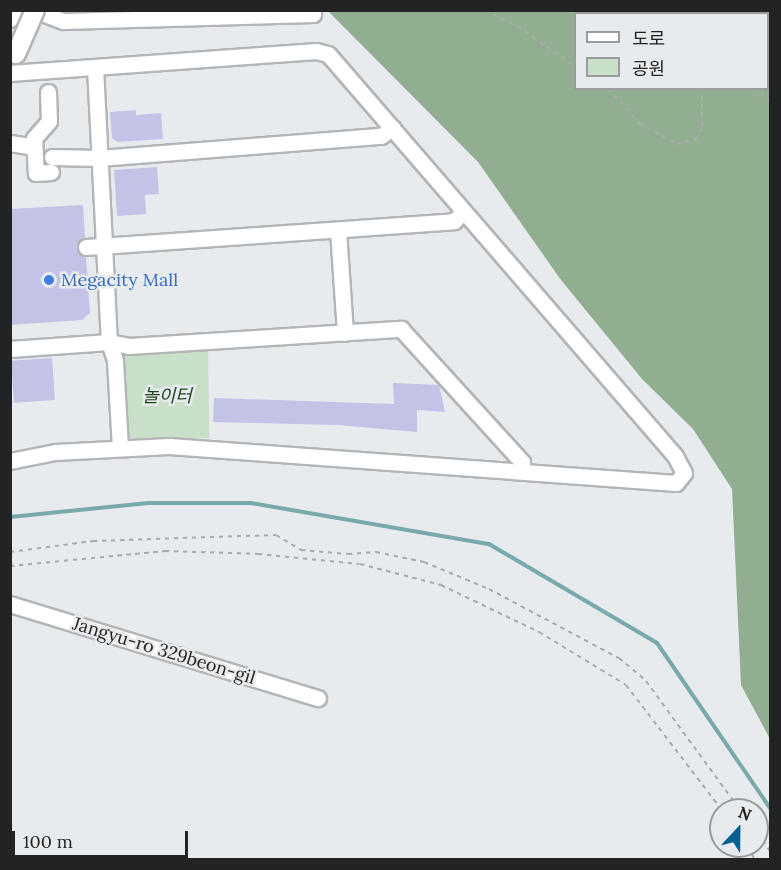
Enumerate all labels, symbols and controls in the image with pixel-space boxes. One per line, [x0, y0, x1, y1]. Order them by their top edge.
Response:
legend [574, 12, 769, 90]
text: 도로 [632, 27, 665, 50]
text: 공원 [632, 57, 665, 80]
place label: Megacity Mall [61, 269, 178, 291]
marker: Megacity Mall [42, 273, 56, 287]
park label: 놀이터 [142, 385, 192, 407]
street label: Jangyu-ro 329beon-gil [70, 613, 258, 689]
north arrow [709, 798, 769, 858]
text: N [736, 802, 754, 825]
scale bar [15, 819, 190, 857]
text: 100 m [23, 830, 73, 853]

